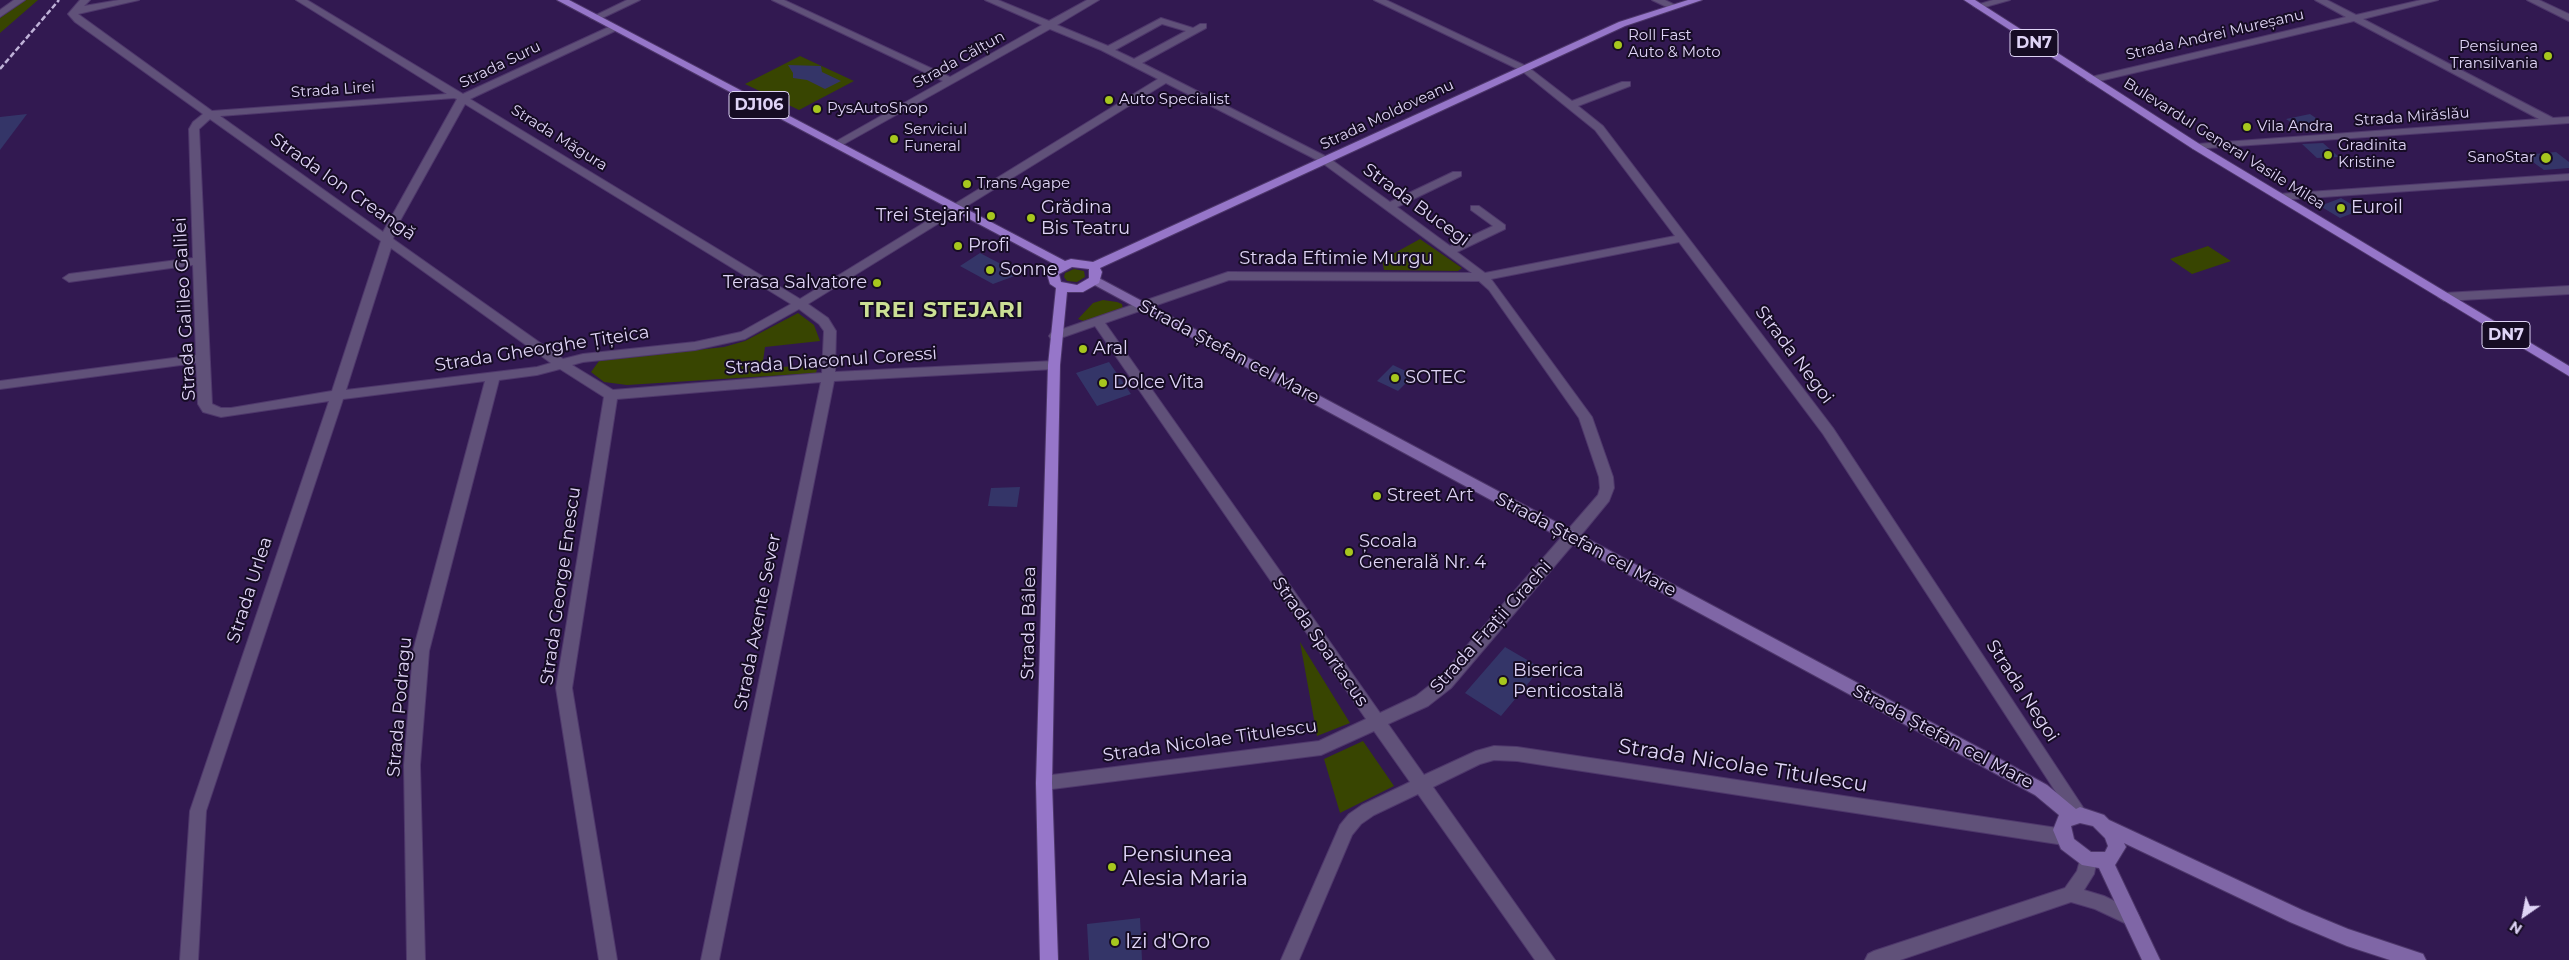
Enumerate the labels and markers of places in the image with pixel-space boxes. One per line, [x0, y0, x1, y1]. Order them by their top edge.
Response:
place label: Roll Fast Auto & Moto [1628, 27, 1721, 62]
place label: Pensiunea Transilvania [2450, 38, 2538, 73]
marker: Roll Fast Auto & Moto [1612, 39, 1624, 51]
marker: Pensiunea Transilvania [2542, 50, 2554, 62]
place label: Auto Specialist [1119, 91, 1230, 109]
marker: Auto Specialist [1103, 94, 1115, 106]
place label: PysAutoShop [827, 100, 928, 118]
marker: PysAutoShop [811, 103, 823, 115]
place label: Vila Andra [2257, 118, 2333, 136]
place label: Serviciul Funeral [904, 121, 967, 156]
marker: Vila Andra [2241, 121, 2253, 133]
marker: Serviciul Funeral [888, 133, 900, 145]
place label: Gradinita Kristine [2338, 137, 2407, 172]
marker: Gradinita Kristine [2322, 149, 2334, 161]
place label: SanoStar [2468, 149, 2535, 167]
marker: SanoStar [2539, 151, 2553, 165]
place label: Trans Agape [977, 175, 1070, 193]
marker: Trans Agape [961, 178, 973, 190]
place label: Grădina Bis Teatru [1041, 197, 1130, 240]
place label: Euroil [2351, 197, 2403, 219]
marker: Euroil [2335, 202, 2347, 214]
place label: Trei Stejari 1 [876, 205, 981, 227]
marker: Trei Stejari 1 [985, 210, 997, 222]
marker: Grădina Bis Teatru [1025, 212, 1037, 224]
place label: Profi [968, 235, 1010, 257]
marker: Profi [952, 240, 964, 252]
place label: Sonne [1000, 259, 1058, 281]
marker: Sonne [984, 264, 996, 276]
place label: Terasa Salvatore [723, 272, 867, 294]
marker: Terasa Salvatore [871, 277, 883, 289]
place label: Aral [1093, 338, 1128, 360]
marker: Aral [1077, 343, 1089, 355]
place label: SOTEC [1405, 367, 1466, 389]
place label: Dolce Vita [1113, 372, 1204, 394]
marker: SOTEC [1389, 372, 1401, 384]
marker: Dolce Vita [1097, 377, 1109, 389]
place label: Street Art [1387, 485, 1474, 507]
marker: Street Art [1371, 490, 1383, 502]
place label: Școala Generală Nr. 4 [1359, 531, 1486, 574]
marker: Școala Generală Nr. 4 [1343, 546, 1355, 558]
place label: Biserica Penticostală [1513, 660, 1624, 702]
marker: Biserica Penticostală [1497, 675, 1509, 687]
place label: Pensiunea Alesia Maria [1122, 842, 1248, 892]
marker: Pensiunea Alesia Maria [1106, 861, 1118, 873]
place label: Izi d'Oro [1125, 929, 1210, 955]
marker: Izi d'Oro [1109, 936, 1121, 948]

